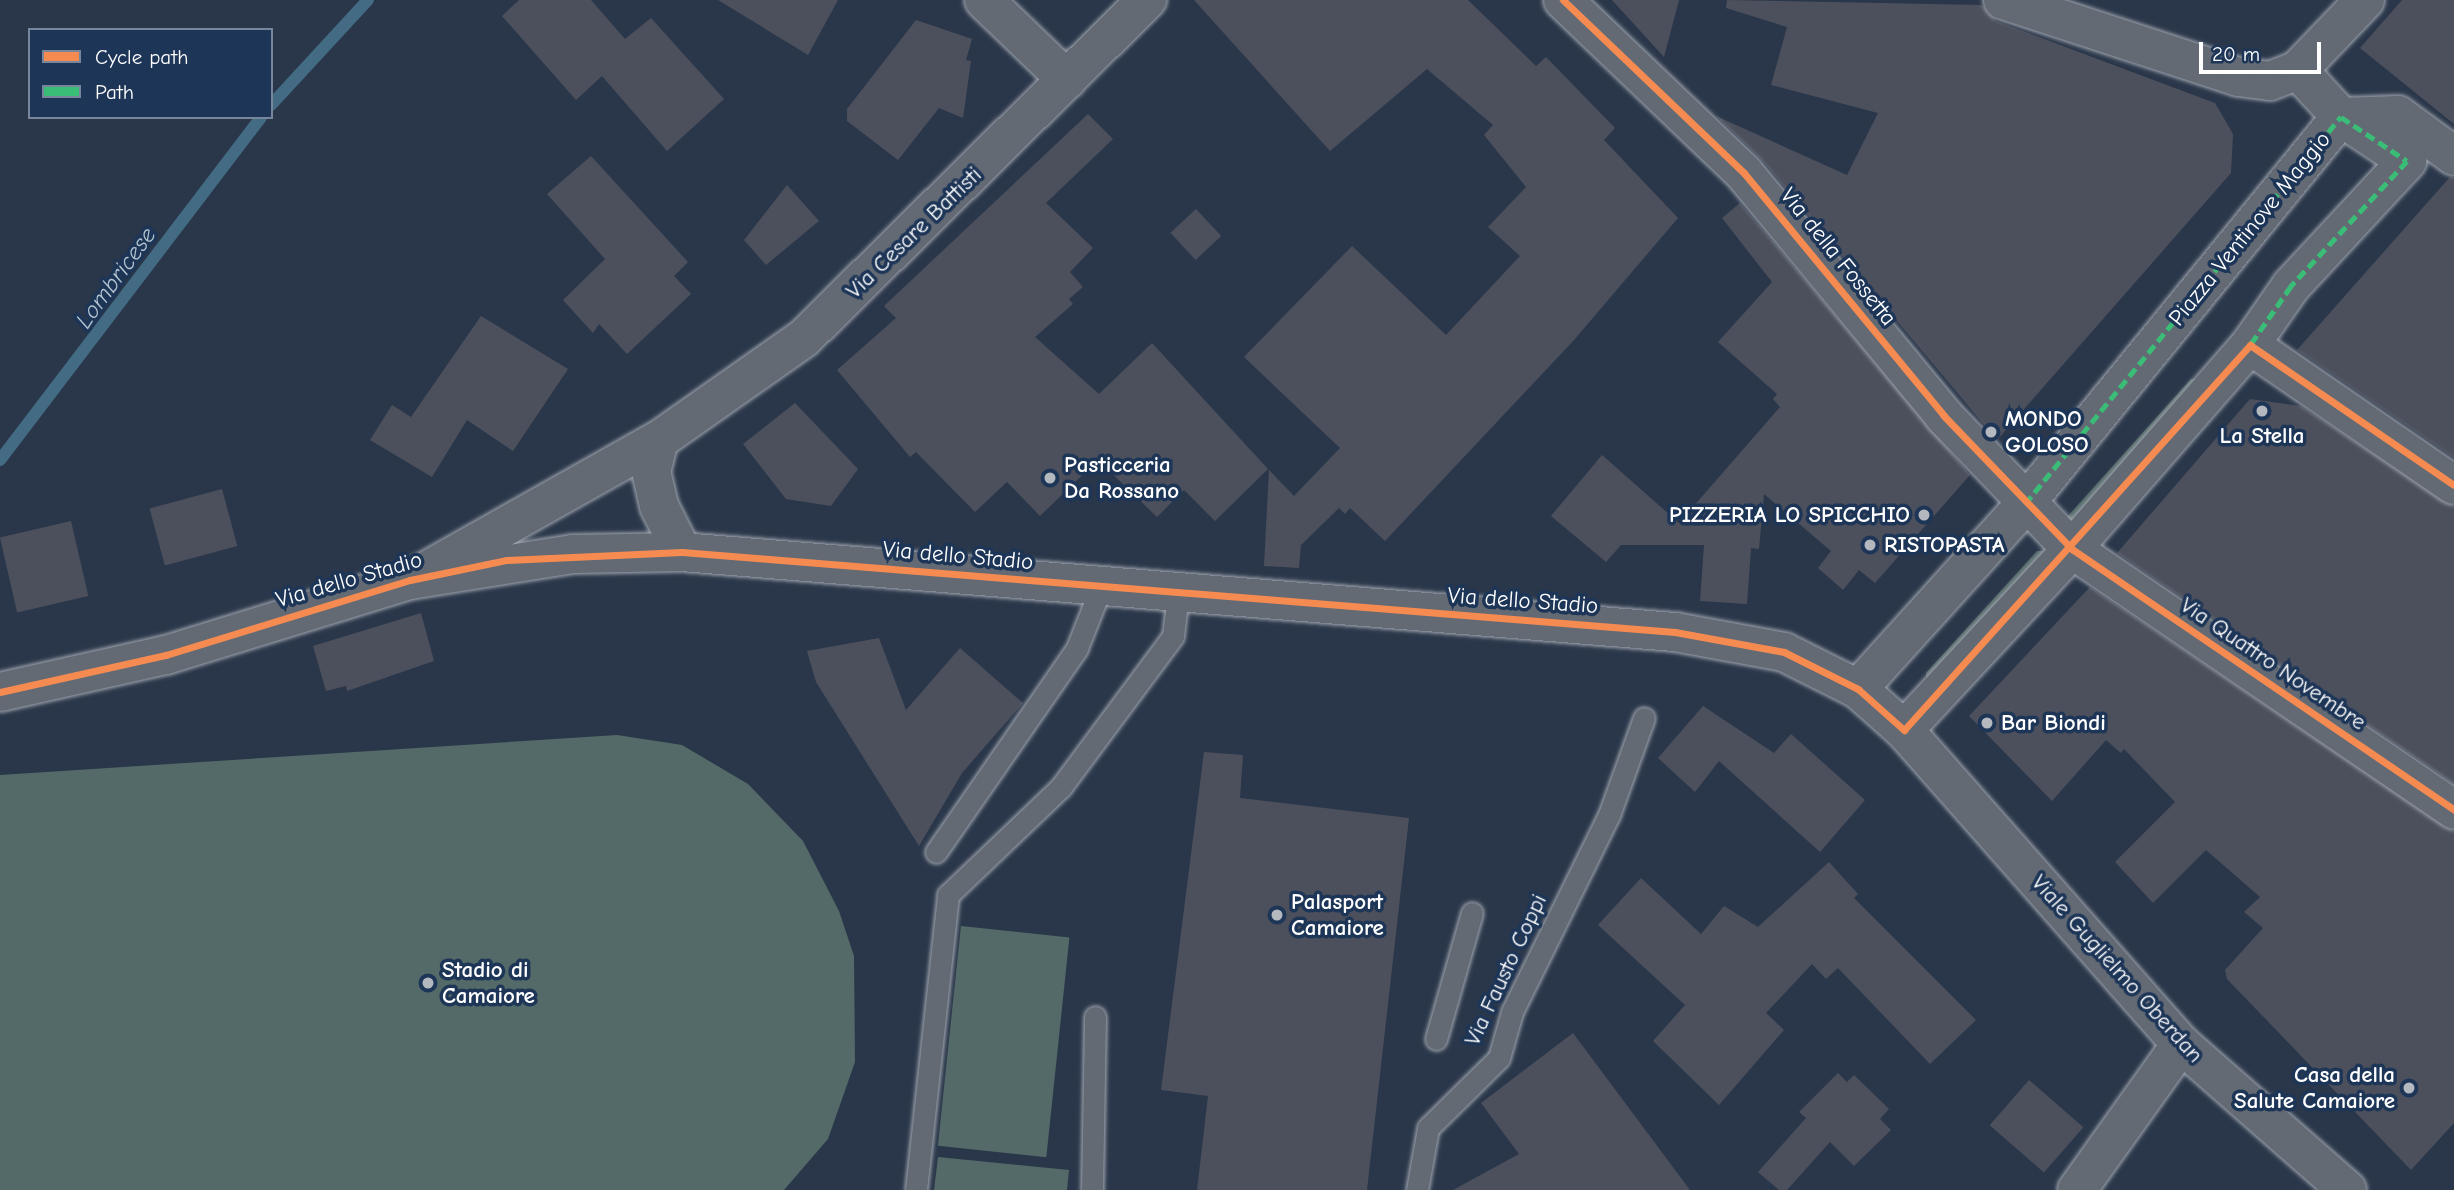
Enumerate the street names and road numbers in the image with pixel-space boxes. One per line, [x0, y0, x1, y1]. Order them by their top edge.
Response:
street label: Piazza Ventinove Maggio [2163, 126, 2337, 332]
street label: Via Cesare Battisti [840, 161, 988, 305]
street label: Via della Fossetta [1774, 183, 1902, 331]
street label: Via dello Stadio [882, 536, 1034, 576]
street label: Via dello Stadio [273, 546, 425, 614]
street label: Via dello Stadio [1447, 582, 1599, 620]
street label: Via Quattro Novembre [2175, 592, 2371, 736]
street label: Viale Guglielmo Oberdan [2025, 869, 2209, 1069]
street label: Via Fausto Coppi [1459, 890, 1553, 1050]

